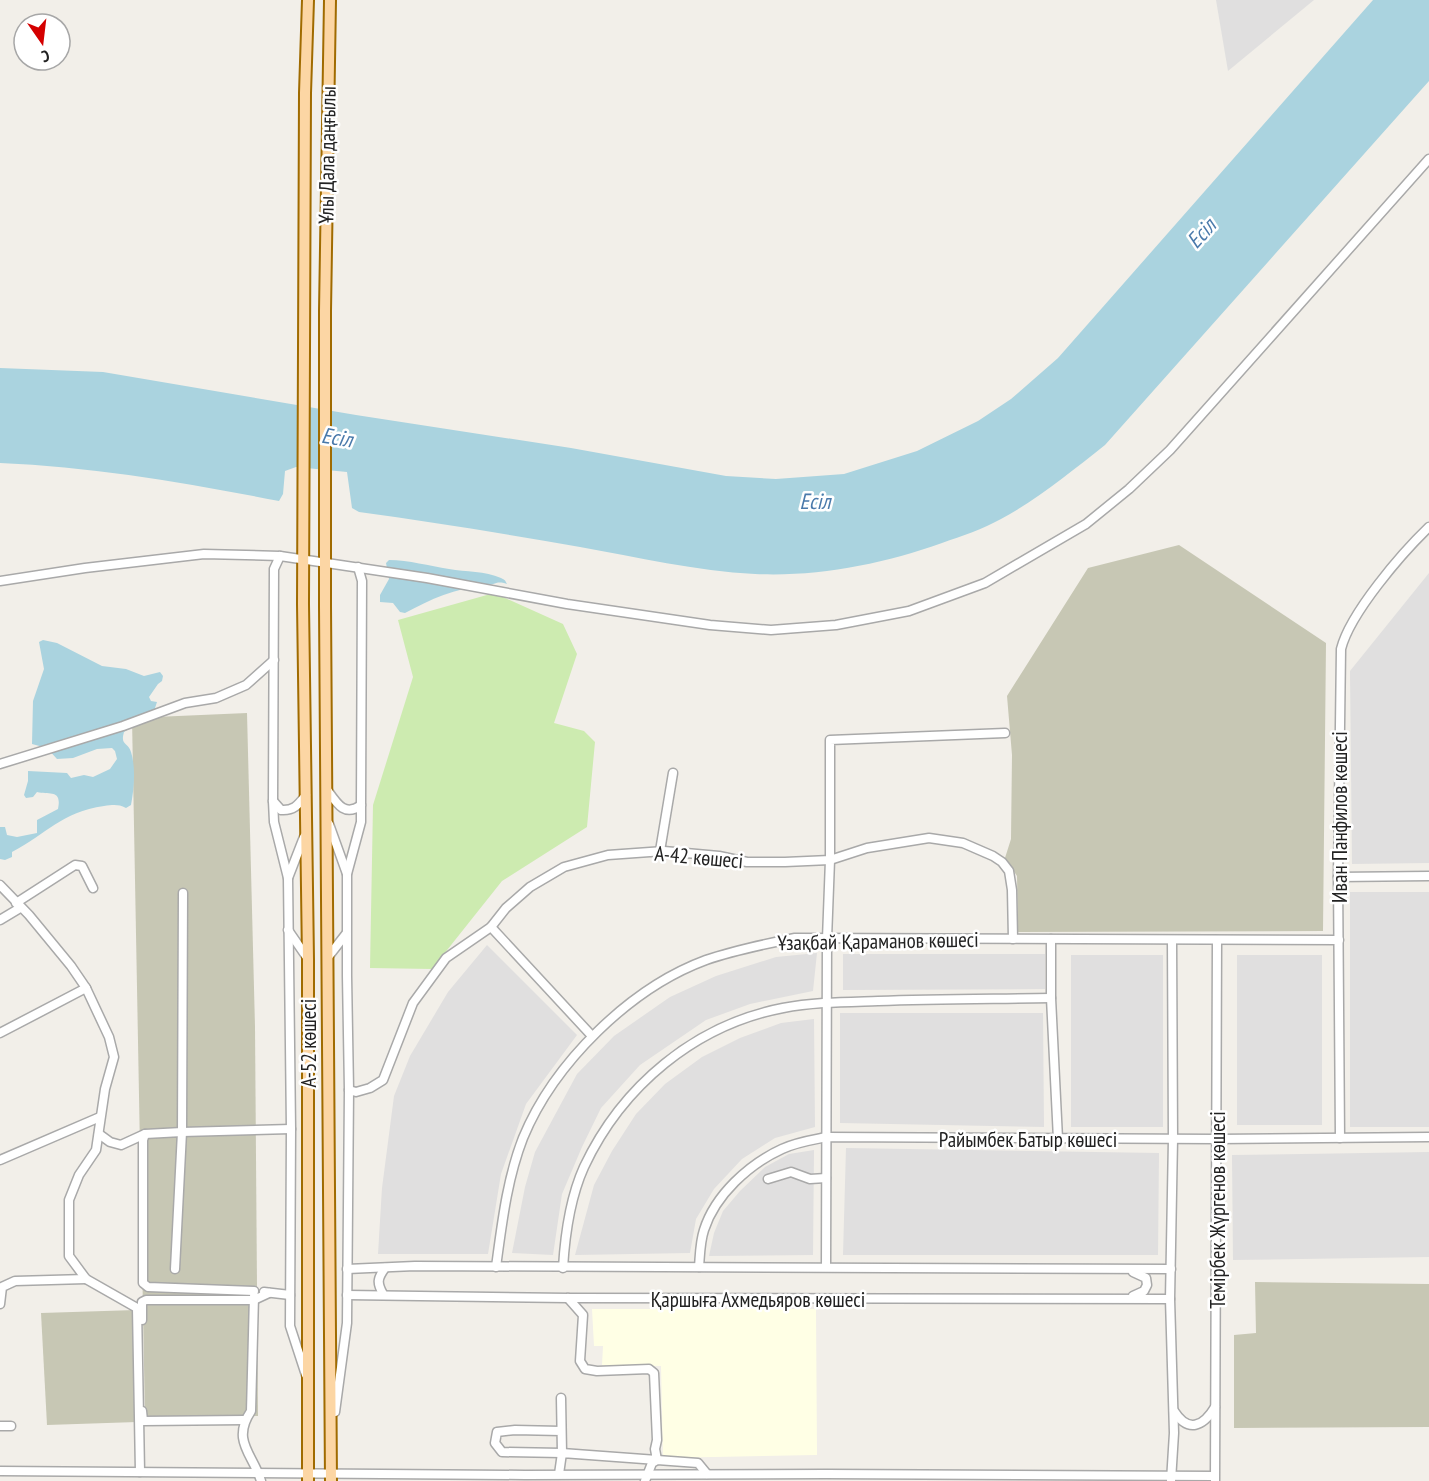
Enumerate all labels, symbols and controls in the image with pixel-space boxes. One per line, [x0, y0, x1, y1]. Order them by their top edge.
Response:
north arrow [12, 12, 72, 72]
text: С [39, 46, 52, 67]
street label: Ұлы Дала даңғылы [312, 86, 342, 224]
water label: Есіл [1180, 211, 1223, 254]
water label: Есіл [320, 421, 357, 454]
water label: Есіл [800, 487, 833, 515]
street label: Иван Панфилов көшесі [1326, 731, 1353, 903]
street label: А-42 көшесі [654, 840, 744, 874]
street label: Ұзақбай Қараманов көшесі [777, 926, 979, 956]
street label: А-52 көшесі [295, 999, 322, 1087]
street label: Темірбек Жүргенов көшесі [1204, 1111, 1231, 1309]
street label: Райымбек Батыр көшесі [939, 1126, 1117, 1153]
street label: Қаршыға Ахмедьяров көшесі [651, 1286, 865, 1313]

